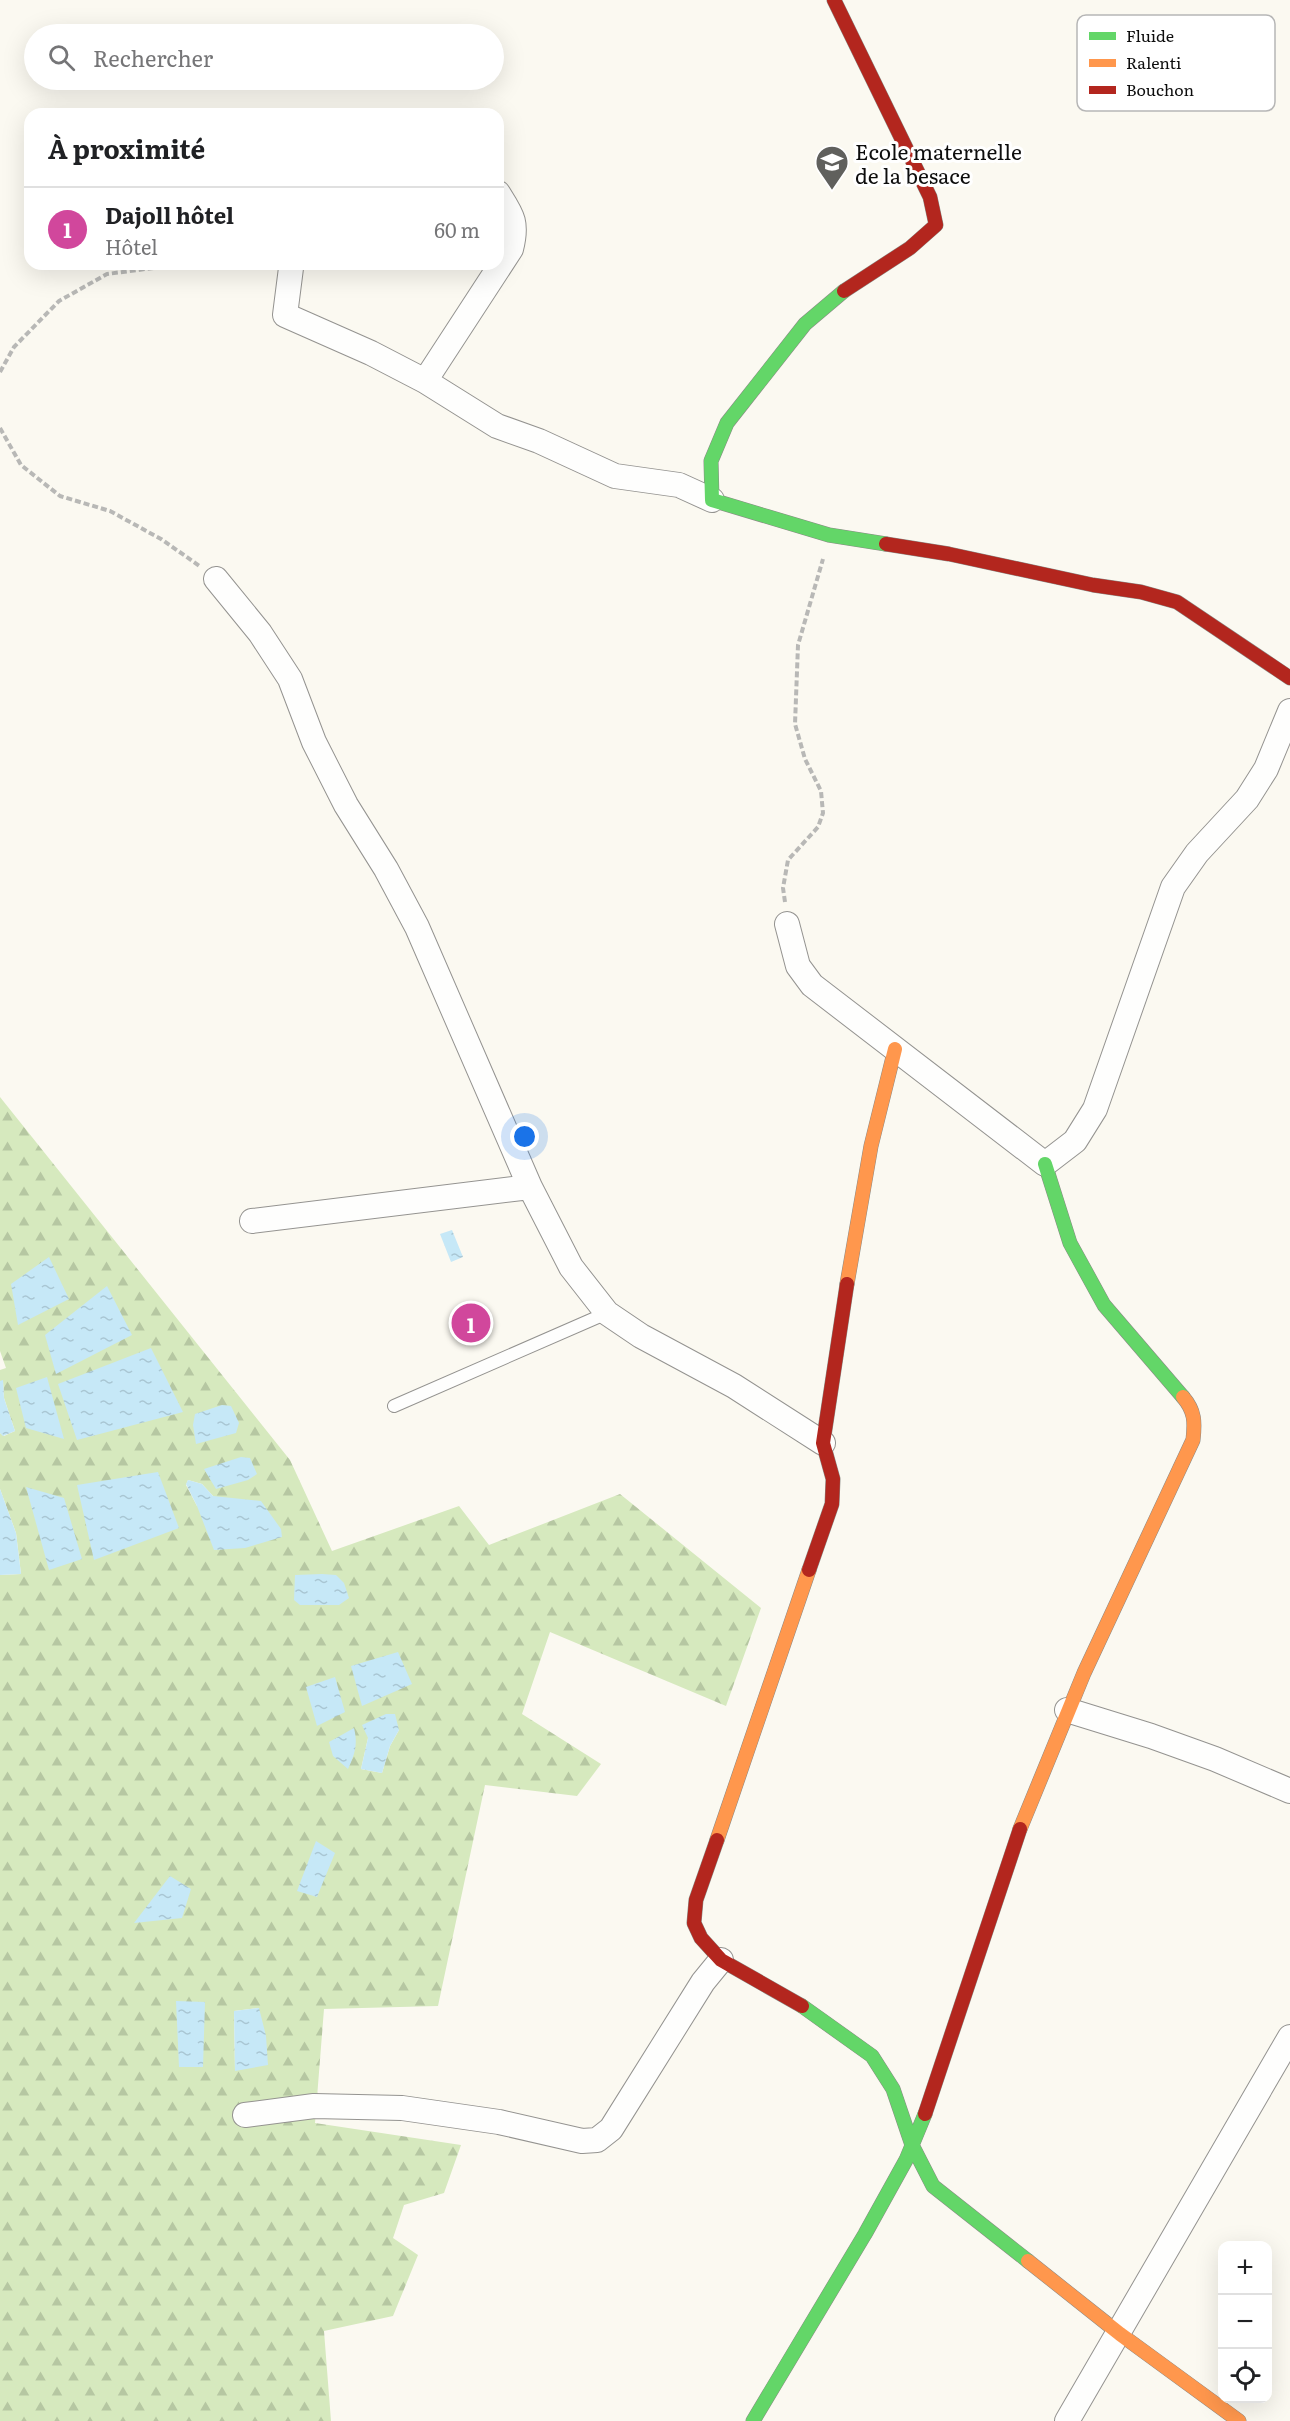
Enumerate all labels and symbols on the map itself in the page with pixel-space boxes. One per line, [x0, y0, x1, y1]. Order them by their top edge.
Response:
legend [1077, 15, 1275, 111]
text: Fluide [1126, 23, 1174, 47]
text: Ralenti [1126, 50, 1181, 74]
text: Bouchon [1126, 77, 1195, 101]
place label: Ecole maternelle de la besace [855, 135, 1022, 190]
school or university icon: Ecole maternelle de la besace [814, 144, 850, 191]
your location [510, 1122, 539, 1151]
pin: 1 [452, 1300, 490, 1346]

